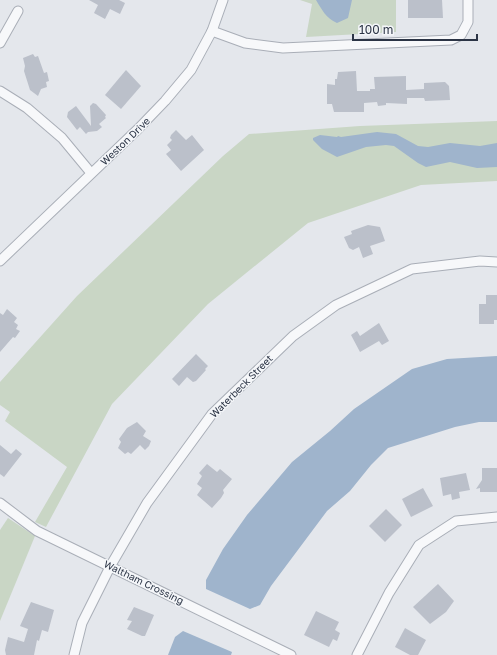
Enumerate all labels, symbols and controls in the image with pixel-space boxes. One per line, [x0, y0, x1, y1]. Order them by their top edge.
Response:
scale bar [353, 16, 477, 42]
text: 100 m [359, 22, 393, 37]
street label: Weston Drive [98, 114, 152, 167]
street label: Waterbeck Street [207, 352, 275, 420]
street label: Waltham Crossing [102, 557, 186, 607]

